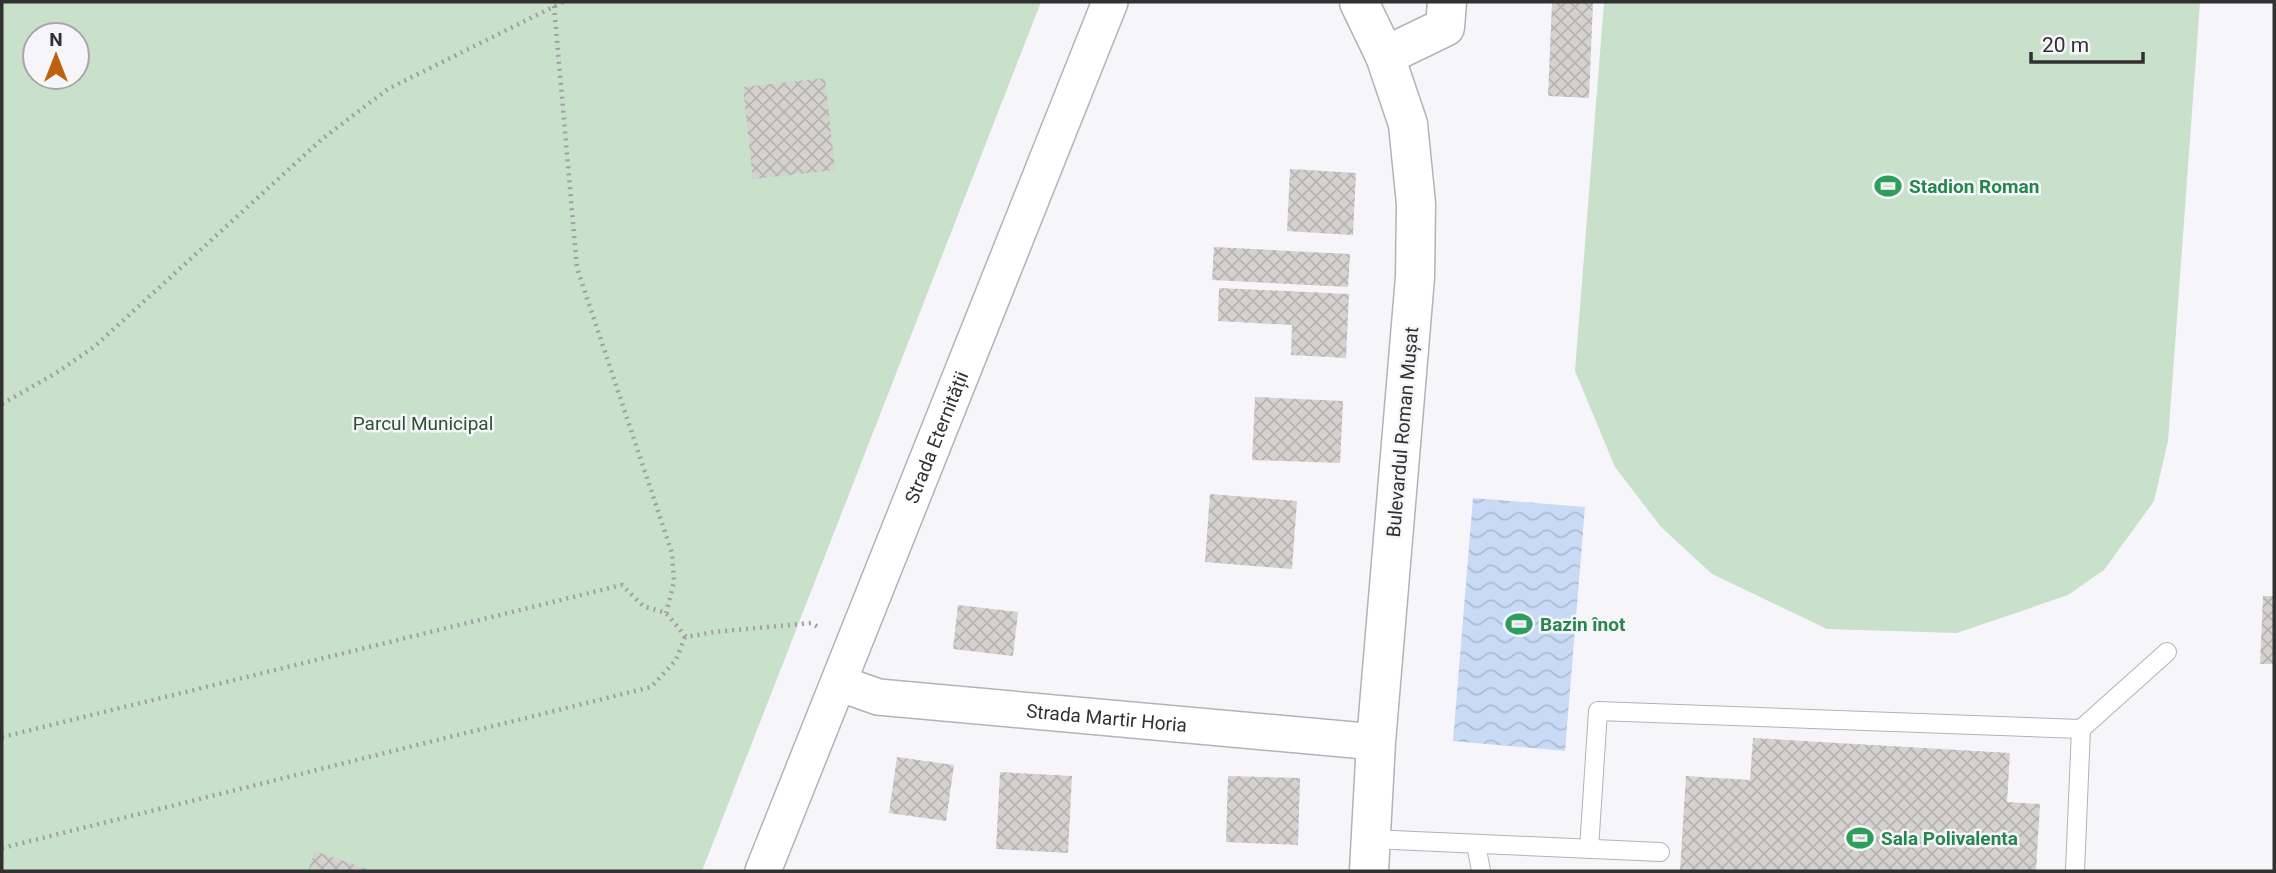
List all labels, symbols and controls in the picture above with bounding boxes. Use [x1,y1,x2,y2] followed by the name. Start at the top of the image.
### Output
[21,21,91,91] north arrow
[2031,21,2143,65] scale bar
[49,28,63,51] text: N
[2042,33,2089,57] text: 20 m
[1873,171,1903,201] sports icon: Stadion Roman
[1909,175,2039,198] place label: Stadion Roman
[1382,326,1423,538] street label: Bulevardul Roman Mușat
[900,368,973,507] street label: Strada Eternității
[353,412,493,435] park label: Parcul Municipal
[1504,609,1534,639] sports icon: Bazin înot
[1540,613,1626,636] place label: Bazin înot
[1025,699,1188,737] street label: Strada Martir Horia
[1845,823,1875,853] sports icon: Sala Polivalenta
[1881,827,2018,850] place label: Sala Polivalenta

